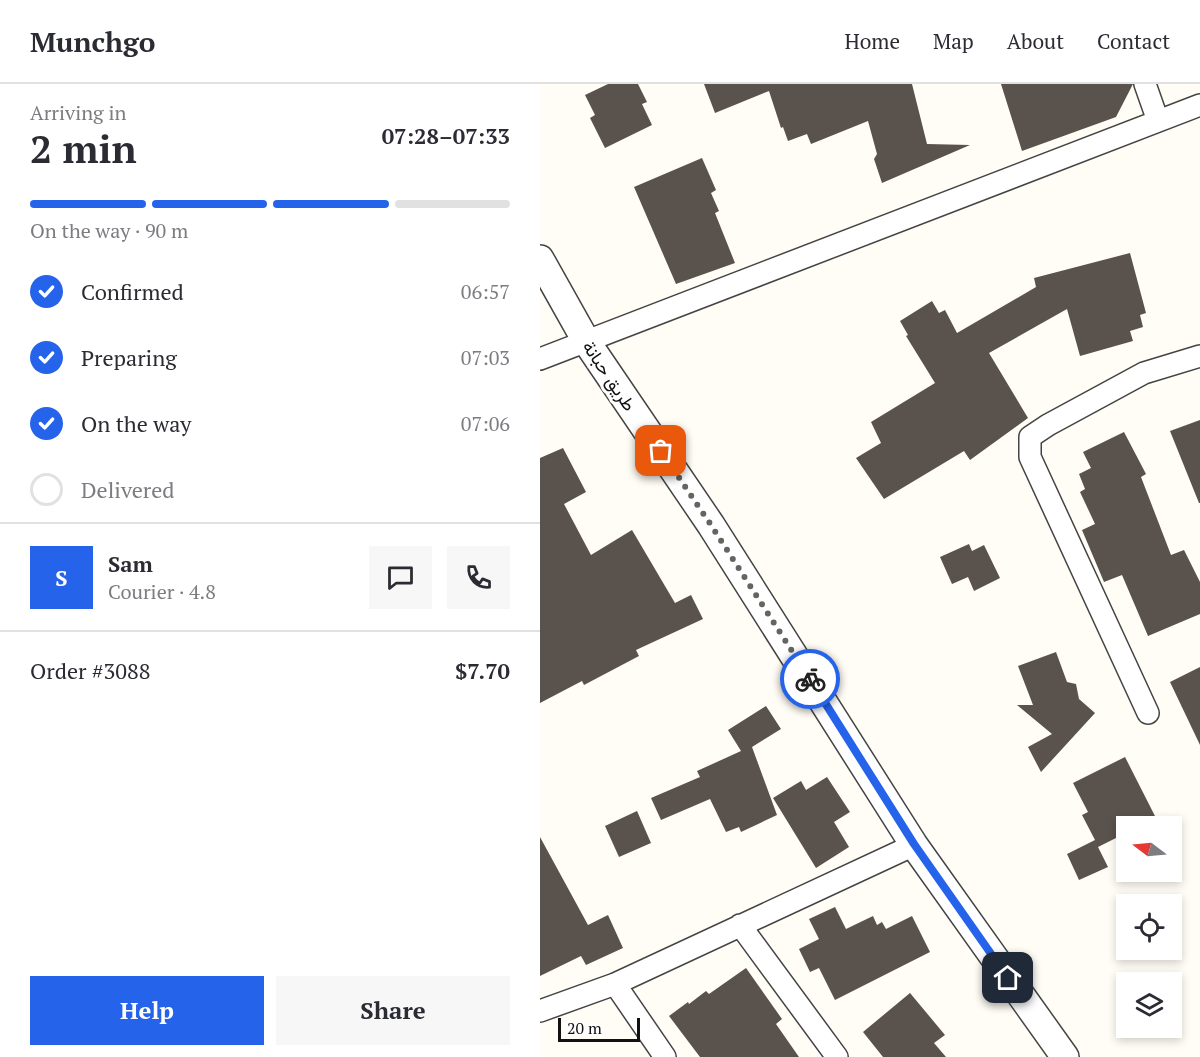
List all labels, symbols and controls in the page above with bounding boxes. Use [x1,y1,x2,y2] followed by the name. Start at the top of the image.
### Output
[30,23,155,60] text: Munchgo
[844,27,900,55] text: Home
[933,27,974,55] text: Map
[1007,27,1064,55] text: About
[1097,27,1170,55] text: Contact
[30,99,126,126] text: Arriving in
[382,121,510,150] text: 07:28–07:33
[30,122,137,174] text: 2 min
[30,217,188,244] text: On the way · 90 m
[30,275,63,308] icon: check
[81,277,184,306] text: Confirmed
[461,278,510,305] text: 06:57
[578,336,642,415] street label: طريق حبانة
[30,341,63,374] icon: check
[81,343,177,372] text: Preparing
[461,344,510,371] text: 07:03
[30,407,63,440] icon: check
[81,409,191,438] text: On the way
[461,410,510,437] text: 07:06
[635,425,686,476] pin
[644,434,677,467] icon: bag
[81,475,174,504] text: Delivered
[369,546,432,609] button: chat
[447,546,510,609] button: phone
[108,549,153,578] text: Sam
[55,563,68,592] text: S
[108,578,216,605] text: Courier · 4.8
[780,649,840,709] courier
[30,656,150,685] text: Order #3088
[455,656,510,685] text: $7.70
[794,663,827,696] icon: bike
[1116,816,1182,882] north arrow
[1116,816,1182,1038] map controls
[1116,894,1182,960] button: locate
[982,952,1033,1003] pin
[991,961,1024,994] icon: home
[1116,972,1182,1038] button: layers
[30,976,264,1045] button: Help
[276,976,510,1045] button: Share
[558,1015,640,1042] scale bar
[567,1017,602,1039] text: 20 m

